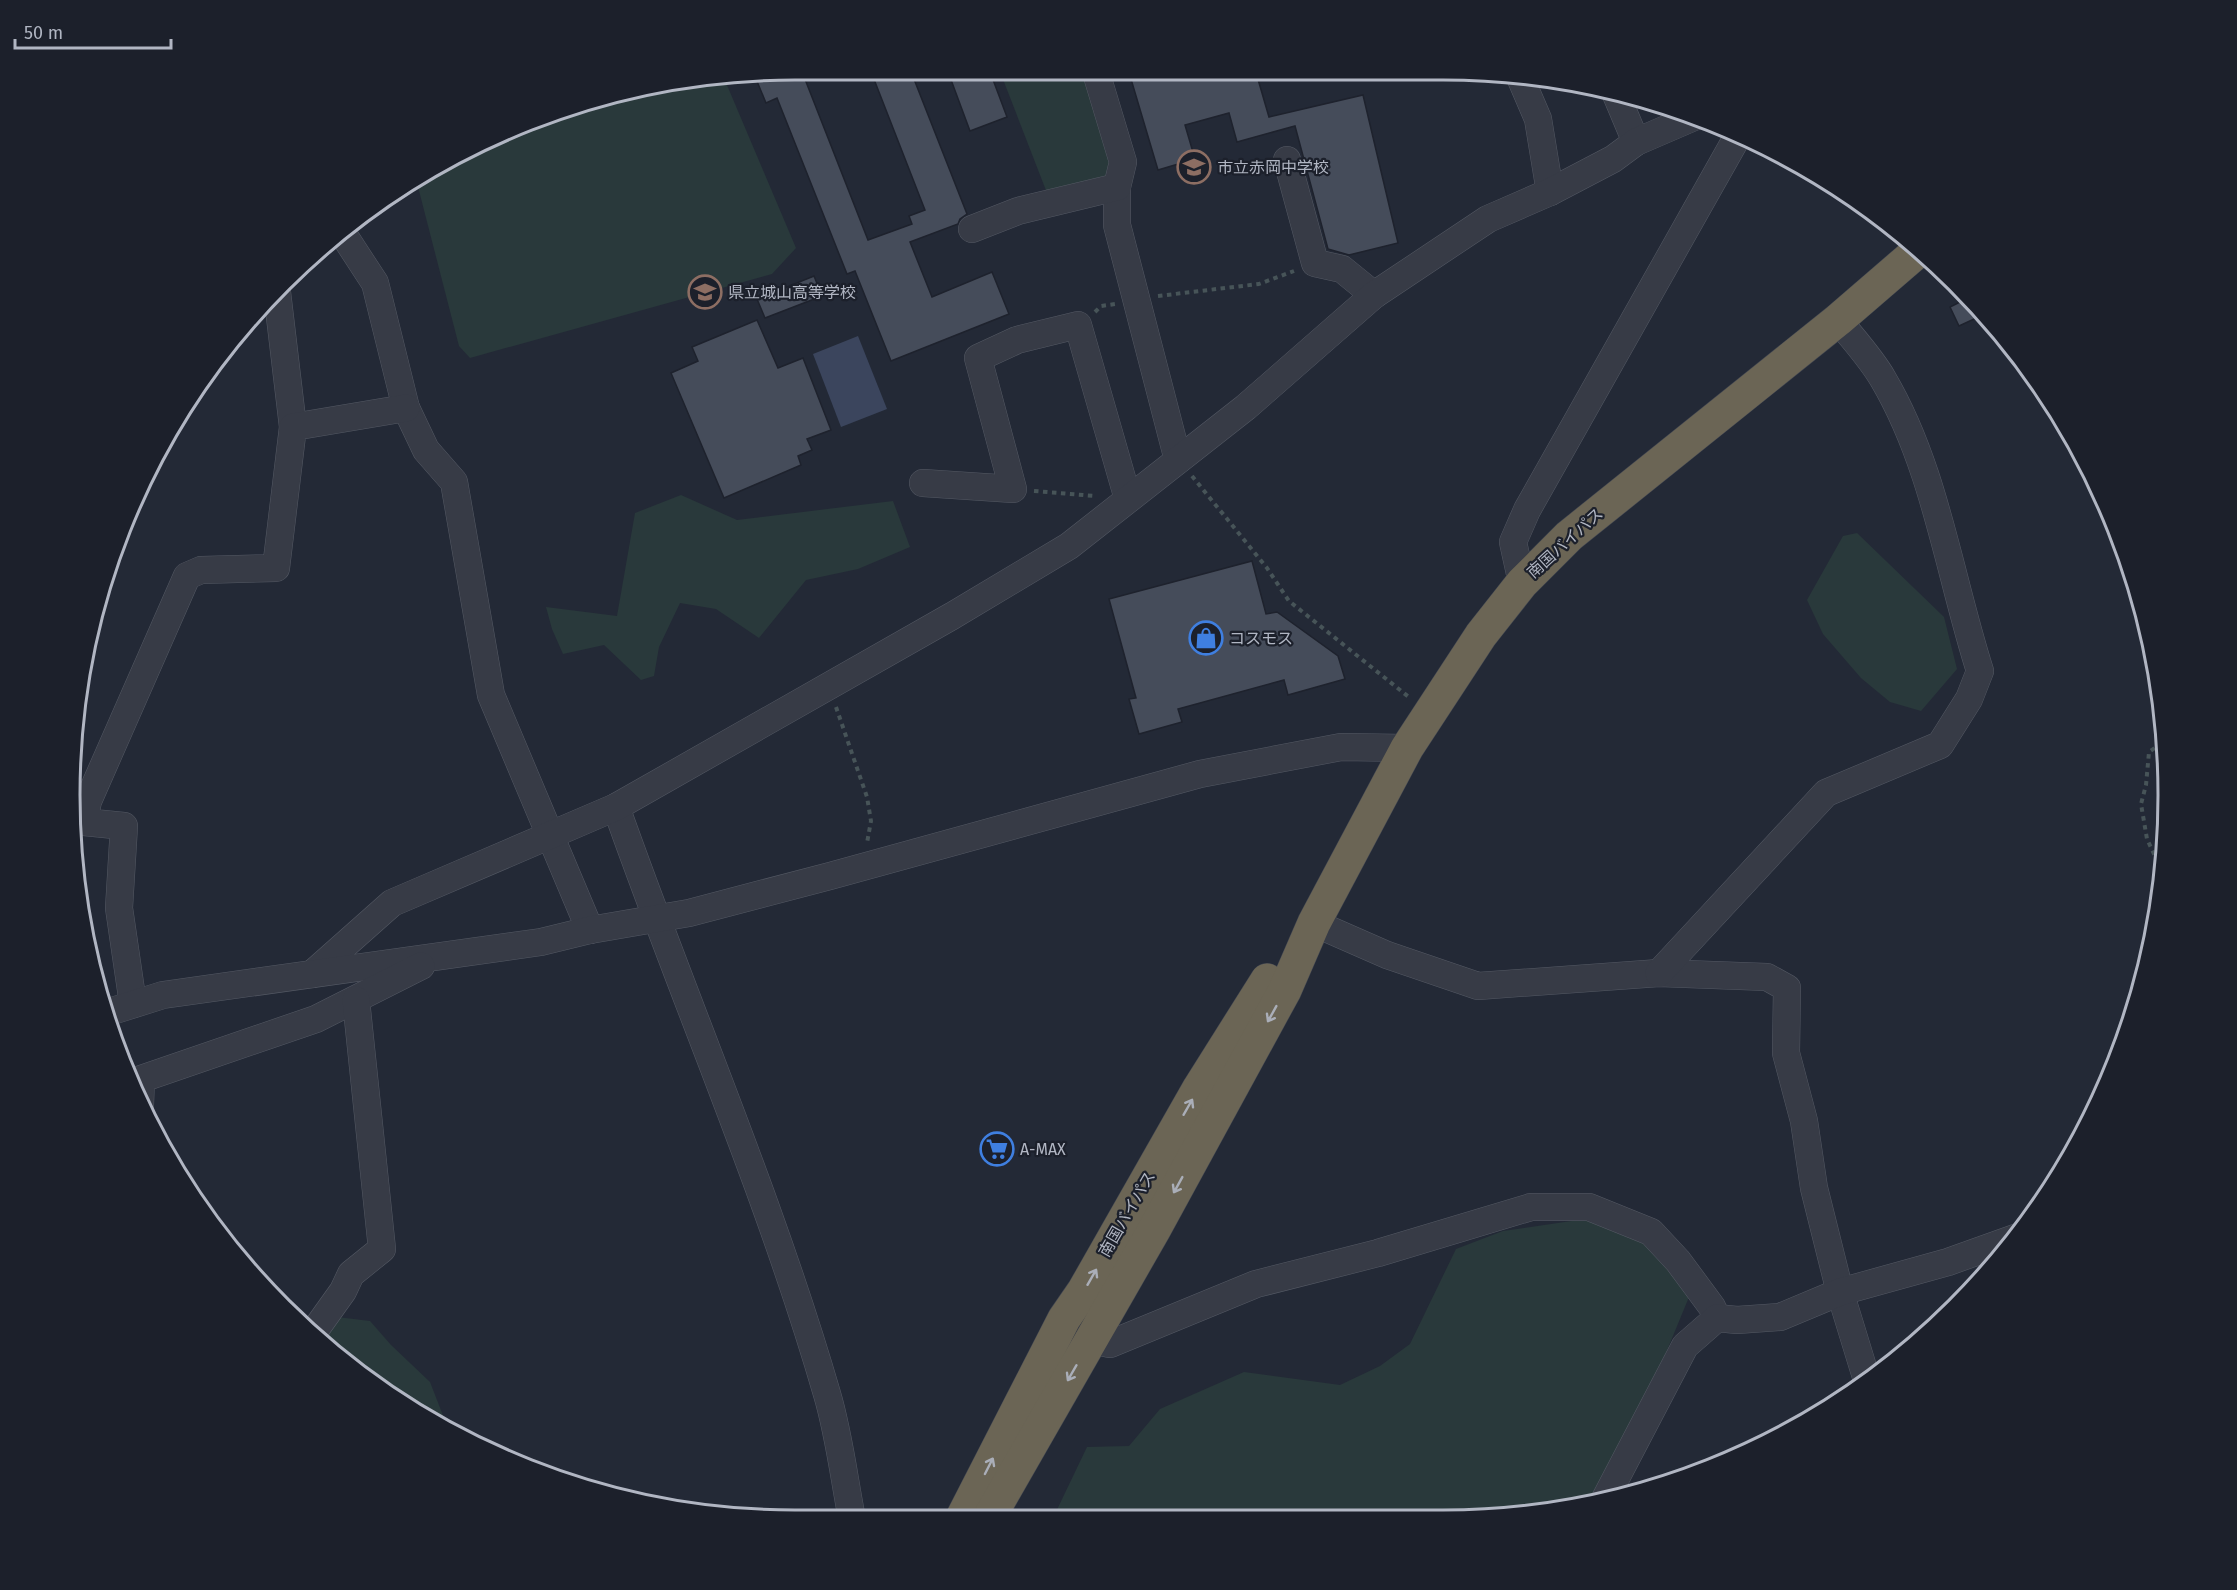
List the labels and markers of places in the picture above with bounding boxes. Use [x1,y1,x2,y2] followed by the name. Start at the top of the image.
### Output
[1176,149,1212,185] school or university icon: 市立赤岡中学校
[1217,158,1329,177] place label: 市立赤岡中学校
[687,274,723,310] school or university icon: 県立城山高等学校
[728,283,856,302] place label: 県立城山高等学校
[1188,620,1224,656] shop icon: コスモス
[1229,629,1293,648] place label: コスモス
[979,1131,1015,1167] supermarket icon: A-MAX
[1020,1140,1066,1159] place label: A-MAX

